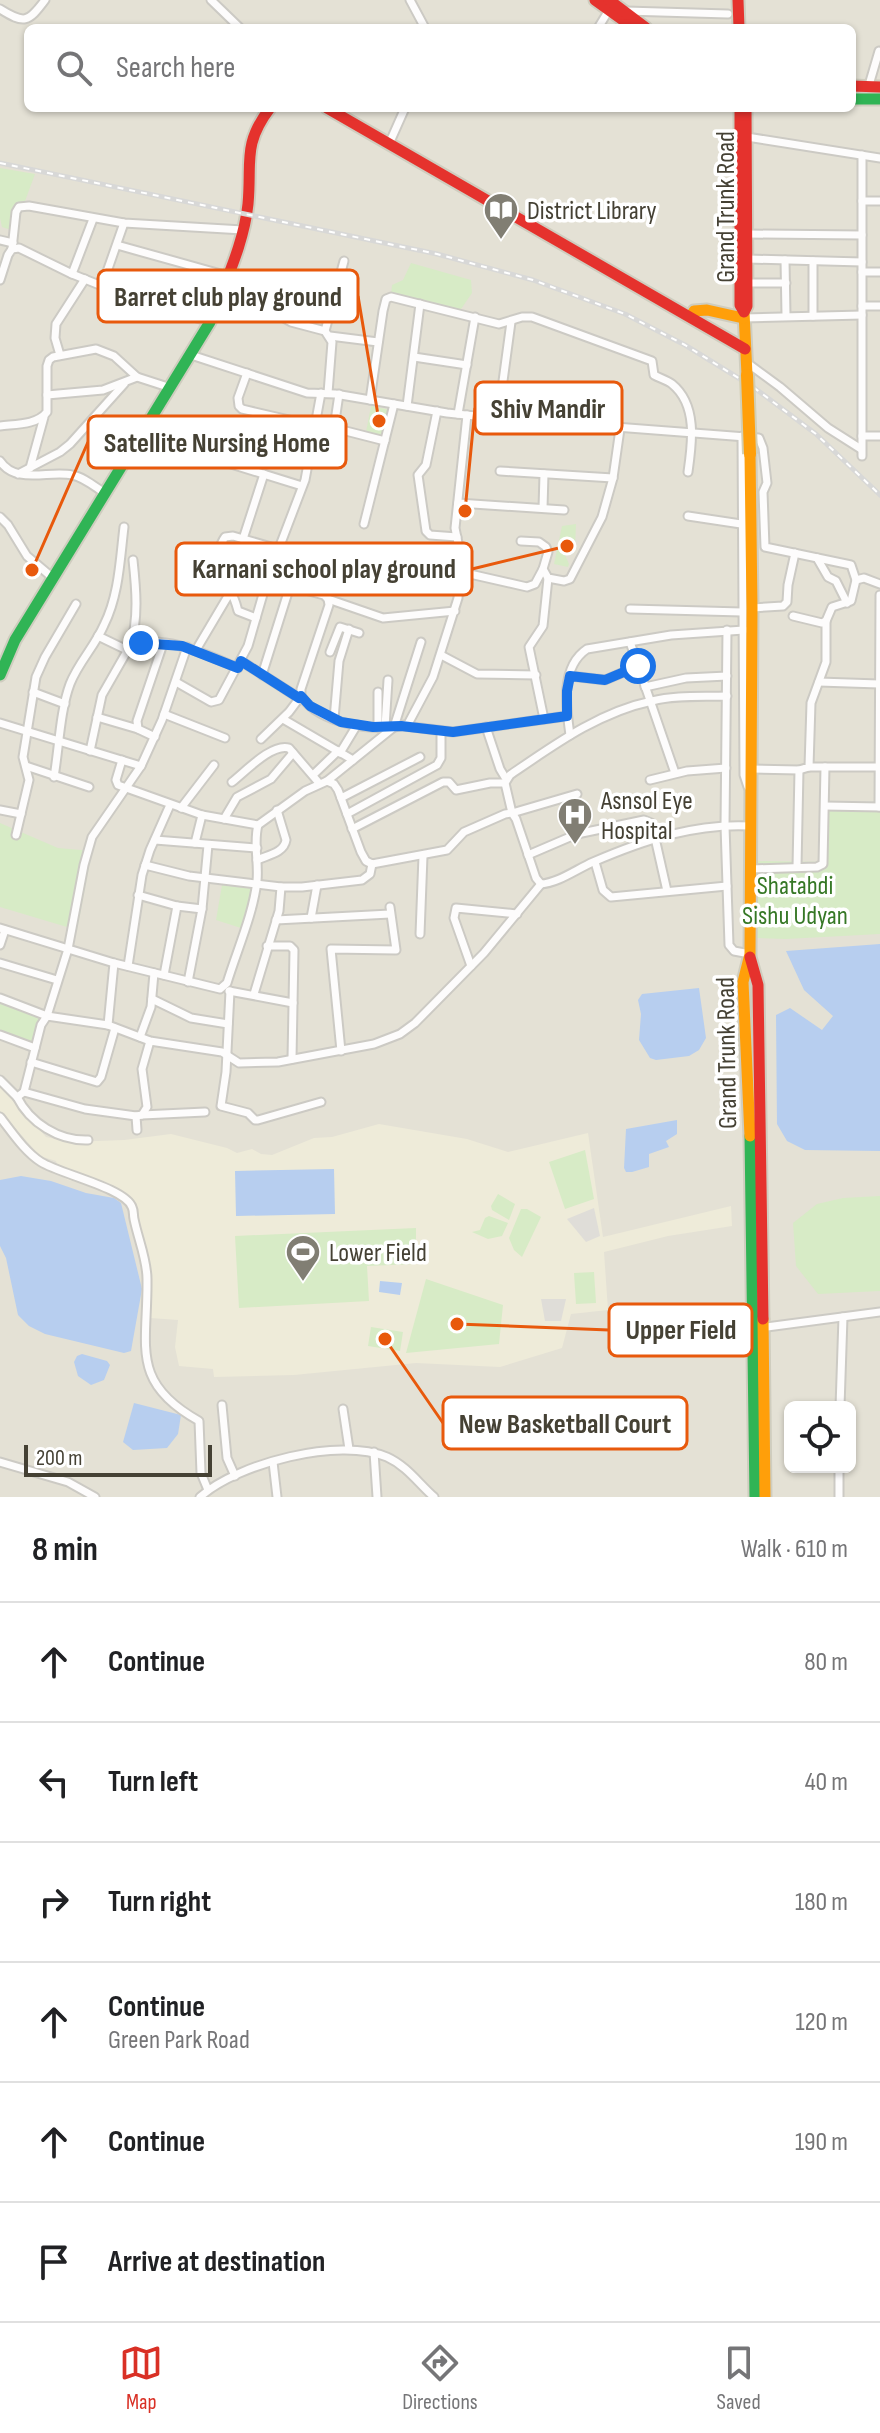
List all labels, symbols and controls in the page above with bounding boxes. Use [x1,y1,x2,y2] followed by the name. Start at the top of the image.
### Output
[24,24,856,112] search box
[52,46,96,90] icon: search
[116,50,235,86] text: Search here
[711,131,742,283] street label: Grand Trunk Road
[482,191,520,241] library icon: District Library
[527,196,657,227] place label: District Library
[98,270,358,322] callout: Barret club play ground
[114,281,342,314] text: Barret club play ground
[475,382,622,434] callout: Shiv Mandir
[491,393,606,426] text: Shiv Mandir
[88,416,346,468] callout: Satellite Nursing Home
[104,427,330,460] text: Satellite Nursing Home
[176,543,472,595] callout: Karnani school play ground
[192,553,456,586] text: Karnani school play ground
[123,625,159,661] route end
[620,648,656,684] route start
[600,786,693,847] place label: Asnsol Eye Hospital
[556,796,594,846] hospital icon: Asnsol Eye Hospital
[742,871,848,932] park label: Shatabdi Sishu Udyan
[711,977,744,1129] street label: Grand Trunk Road
[284,1233,322,1283] sports icon: Lower Field
[329,1238,427,1269] place label: Lower Field
[609,1304,752,1356] callout: Upper Field
[625,1314,737,1347] text: Upper Field
[443,1397,687,1449] callout: New Basketball Court
[784,1401,856,1473] map controls
[784,1401,856,1473] button: locate
[459,1408,671,1441] text: New Basketball Court
[24,1441,212,1477] scale bar
[36,1445,82,1472] text: 200 m
[32,1529,98,1570] text: 8 min
[741,1534,848,1565] text: Walk · 610 m
[32,1640,76,1684] icon: ahead
[108,1644,205,1680] text: Continue
[804,1647,848,1678] text: 80 m
[32,1760,76,1804] icon: left
[108,1764,198,1800] text: Turn left
[805,1767,848,1798] text: 40 m
[32,1880,76,1924] icon: right
[108,1884,211,1920] text: Turn right
[795,1887,848,1918] text: 180 m
[108,1989,205,2025] text: Continue
[32,2000,76,2044] icon: ahead
[795,2007,848,2038] text: 120 m
[108,2025,250,2056] text: Green Park Road
[32,2120,76,2164] icon: ahead
[108,2124,205,2160] text: Continue
[795,2127,848,2158] text: 190 m
[32,2240,76,2284] icon: arrive
[108,2244,325,2280] text: Arrive at destination
[119,2341,163,2416] tab: Map
[402,2341,478,2416] tab: Directions
[717,2341,761,2416] tab: Saved

